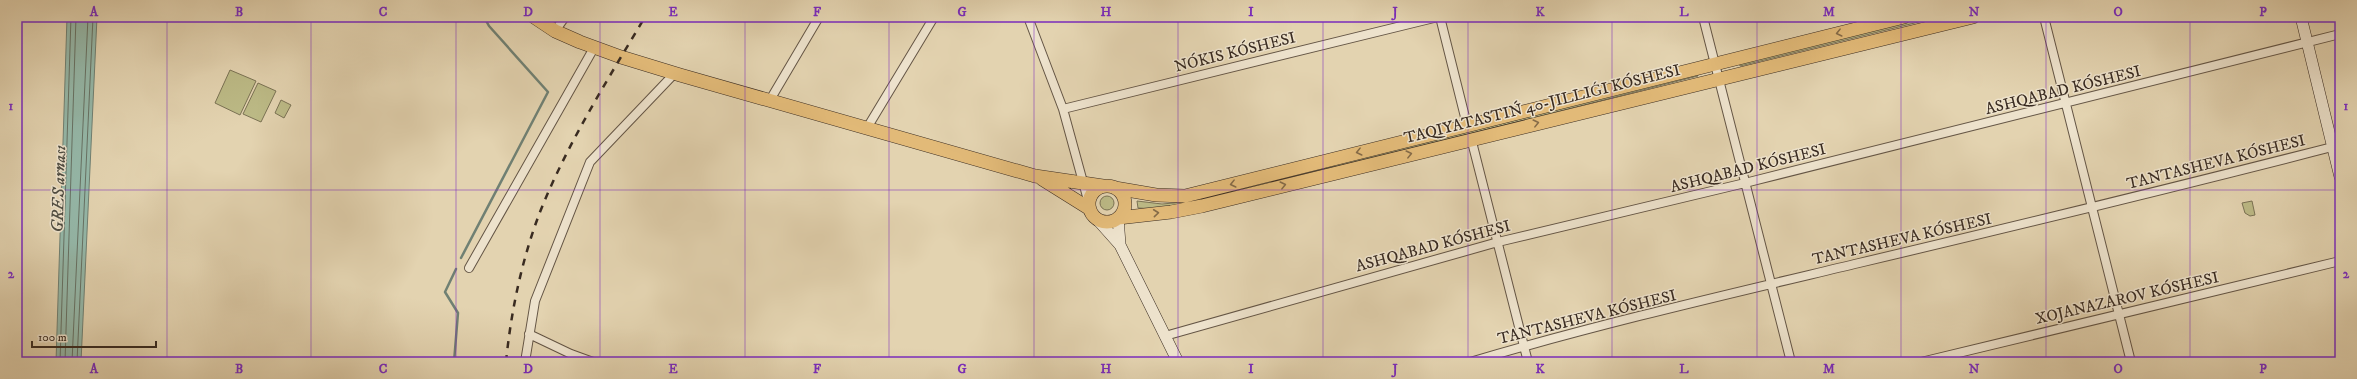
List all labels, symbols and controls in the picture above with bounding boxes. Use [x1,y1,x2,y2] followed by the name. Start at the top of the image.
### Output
[89,4,99,20] text: A
[235,4,243,20] text: B
[379,4,388,20] text: C
[523,4,533,20] text: D
[668,4,678,20] text: E
[813,4,822,20] text: F
[957,4,967,20] text: G
[1101,4,1112,20] text: H
[1248,4,1254,20] text: I
[1390,4,1398,21] text: J
[1535,4,1545,20] text: K
[1679,4,1689,20] text: L
[1823,4,1835,20] text: M
[1969,4,1980,20] text: N
[2113,4,2123,20] text: O
[2259,4,2267,20] text: P
[1172,27,1298,77] street label: NÓKIS KÓSHESI
[1836,28,1842,36] one-way arrow
[1402,60,1683,148] street label: TAQIYATASTIŃ 40-JILLIǴI KÓSHESI
[1983,61,2143,119] street label: ASHQABAD KÓSHESI
[9,98,14,114] text: 1
[2344,98,2349,114] text: 1
[1532,119,1539,127] one-way arrow
[2125,130,2308,194] street label: TANTASHEVA KÓSHESI
[1668,139,1828,197] street label: ASHQABAD KÓSHESI
[46,145,72,233] water label: GRES arnası
[1356,147,1363,156] one-way arrow
[1406,150,1413,158] one-way arrow
[1230,179,1237,188] one-way arrow
[1280,182,1286,190] one-way arrow
[1153,209,1159,218] one-way arrow
[1810,209,1994,269] street label: TANTASHEVA KÓSHESI
[1353,216,1513,276] street label: ASHQABAD KÓSHESI
[8,266,15,282] text: 2
[2343,266,2350,282] text: 2
[2033,267,2221,329] street label: XOJANAZAROV KÓSHESI
[1496,285,1679,349] street label: TANTASHEVA KÓSHESI
[32,323,156,349] scale bar
[38,330,67,345] text: 100 m
[89,361,99,377] text: A
[235,361,243,377] text: B
[379,361,388,377] text: C
[523,361,533,377] text: D
[668,361,678,377] text: E
[813,361,822,377] text: F
[957,361,967,377] text: G
[1101,361,1112,377] text: H
[1248,361,1254,377] text: I
[1390,361,1398,378] text: J
[1535,361,1545,377] text: K
[1679,361,1689,377] text: L
[1823,361,1835,377] text: M
[1969,361,1980,377] text: N
[2113,361,2123,377] text: O
[2259,361,2267,377] text: P

